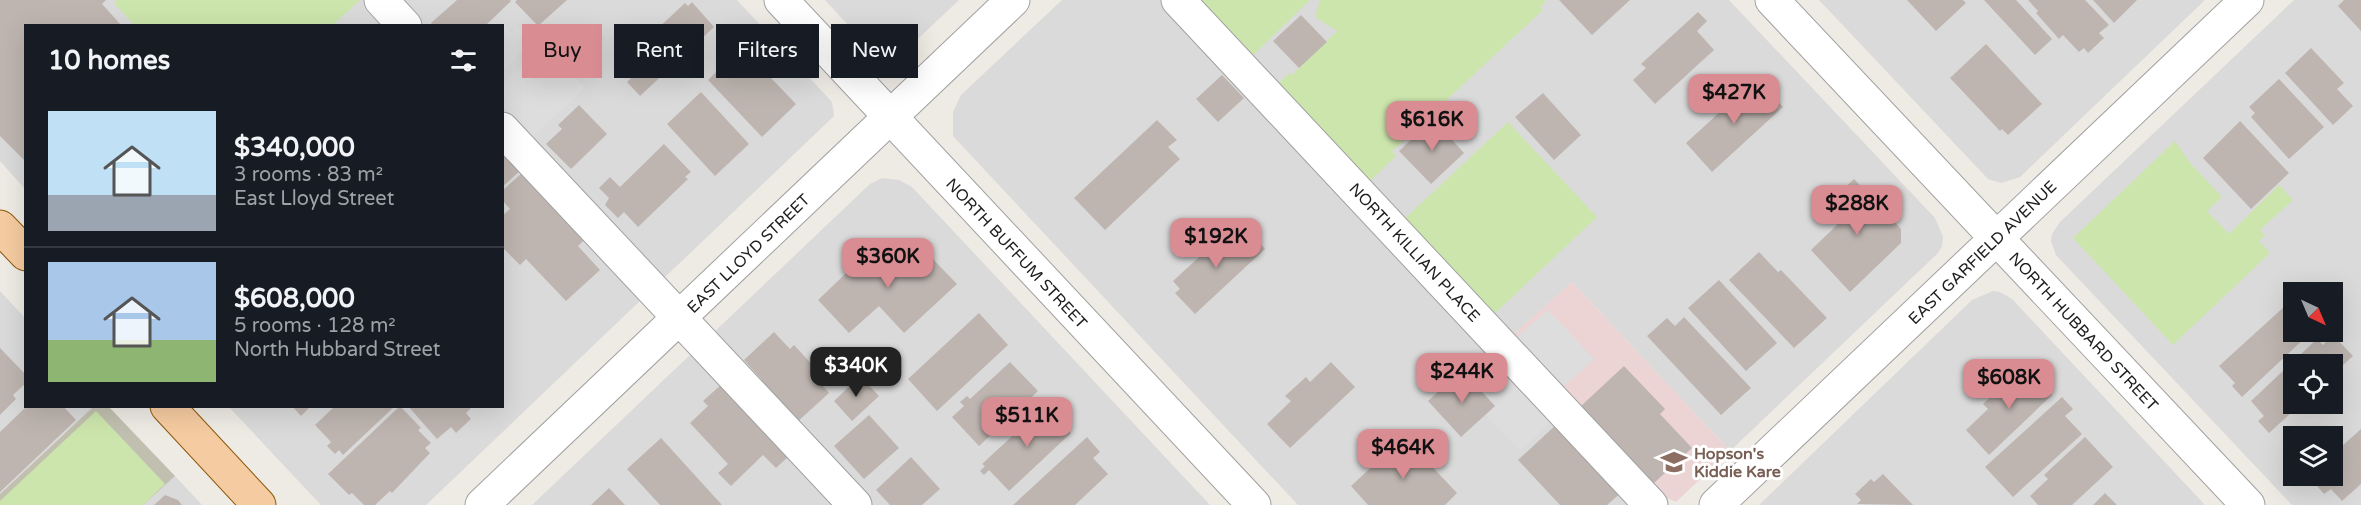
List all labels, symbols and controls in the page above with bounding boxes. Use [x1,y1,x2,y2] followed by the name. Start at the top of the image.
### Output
[522,24,602,78] chip: Buy
[614,24,704,78] chip: Rent
[716,24,819,78] chip: Filters
[831,24,918,78] chip: New
[447,44,480,77] icon: filters
[48,45,170,76] text: 10 homes
[1692,74,1776,125] pin: $427K
[1702,81,1766,105] text: $427K
[1390,101,1474,152] pin: $616K
[1400,108,1464,132] text: $616K
[234,132,355,163] text: $340,000
[96,135,168,207] icon: home
[234,163,383,187] text: 3 rooms · 83 m²
[941,174,1091,333] street label: NORTH BUFFUM STREET
[1904,177,2061,329] street label: EAST GARFIELD AVENUE
[1345,179,1484,326] street label: NORTH KILLIAN PLACE
[1815,185,1899,236] pin: $288K
[234,187,394,211] text: East Lloyd Street
[683,190,815,318] street label: EAST LLOYD STREET
[1825,192,1889,216] text: $288K
[1174,218,1258,269] pin: $192K
[1184,225,1248,249] text: $192K
[846,238,930,289] pin: $360K
[856,245,920,269] text: $360K
[2004,248,2162,415] street label: NORTH HUBBARD STREET
[2283,282,2343,342] north arrow
[2283,282,2343,486] map controls
[234,283,355,314] text: $608,000
[96,286,168,358] icon: home
[234,314,396,338] text: 5 rooms · 128 m²
[234,338,440,362] text: North Hubbard Street
[814,347,898,398] pin: $340K
[1420,353,1504,404] pin: $244K
[824,354,888,378] text: $340K
[2283,354,2343,414] button: locate
[1967,359,2051,410] pin: $608K
[1430,360,1494,384] text: $244K
[1977,366,2041,390] text: $608K
[985,397,1069,448] pin: $511K
[995,404,1059,428] text: $511K
[2283,426,2343,486] button: layers
[1361,429,1445,480] pin: $464K
[1371,436,1435,460] text: $464K
[1694,444,1781,482] place label: Hopson's Kiddie Kare
[1659,447,1689,477] school or university icon: Hopson's Kiddie Kare

